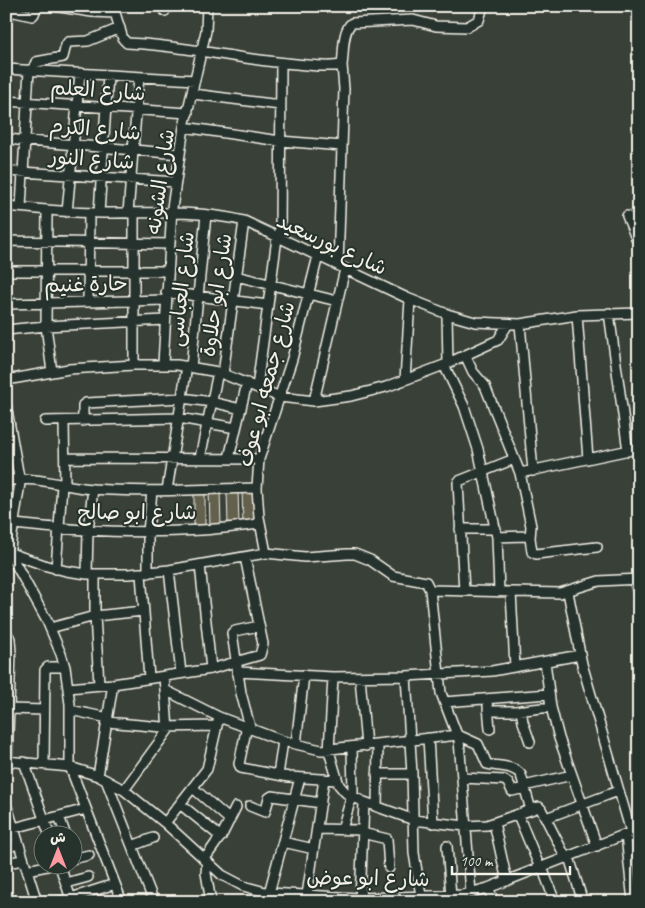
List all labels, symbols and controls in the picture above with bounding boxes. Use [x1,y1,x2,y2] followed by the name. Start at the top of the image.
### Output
[49,74,146,109] street label: شارع العلم
[48,112,142,149] street label: شارع الكرم
[140,127,182,237] street label: شارع الشونه
[46,143,135,177] street label: شارع النور
[272,207,391,283] street label: شارع بورسعيد
[162,230,202,348] street label: شارع العباسى
[194,232,240,359] street label: شارع ابو حلاوة
[44,270,128,301] street label: حارة غنيم
[231,298,303,470] street label: شارع جمعه ابو عوف
[78,499,196,527] street label: شارع ابو صالح
[32,826,82,876] north arrow
[50,829,66,846] text: ش
[452,843,570,875] scale bar
[460,852,494,871] text: 100 m
[306,864,430,894] street label: شارع ابو عوض

